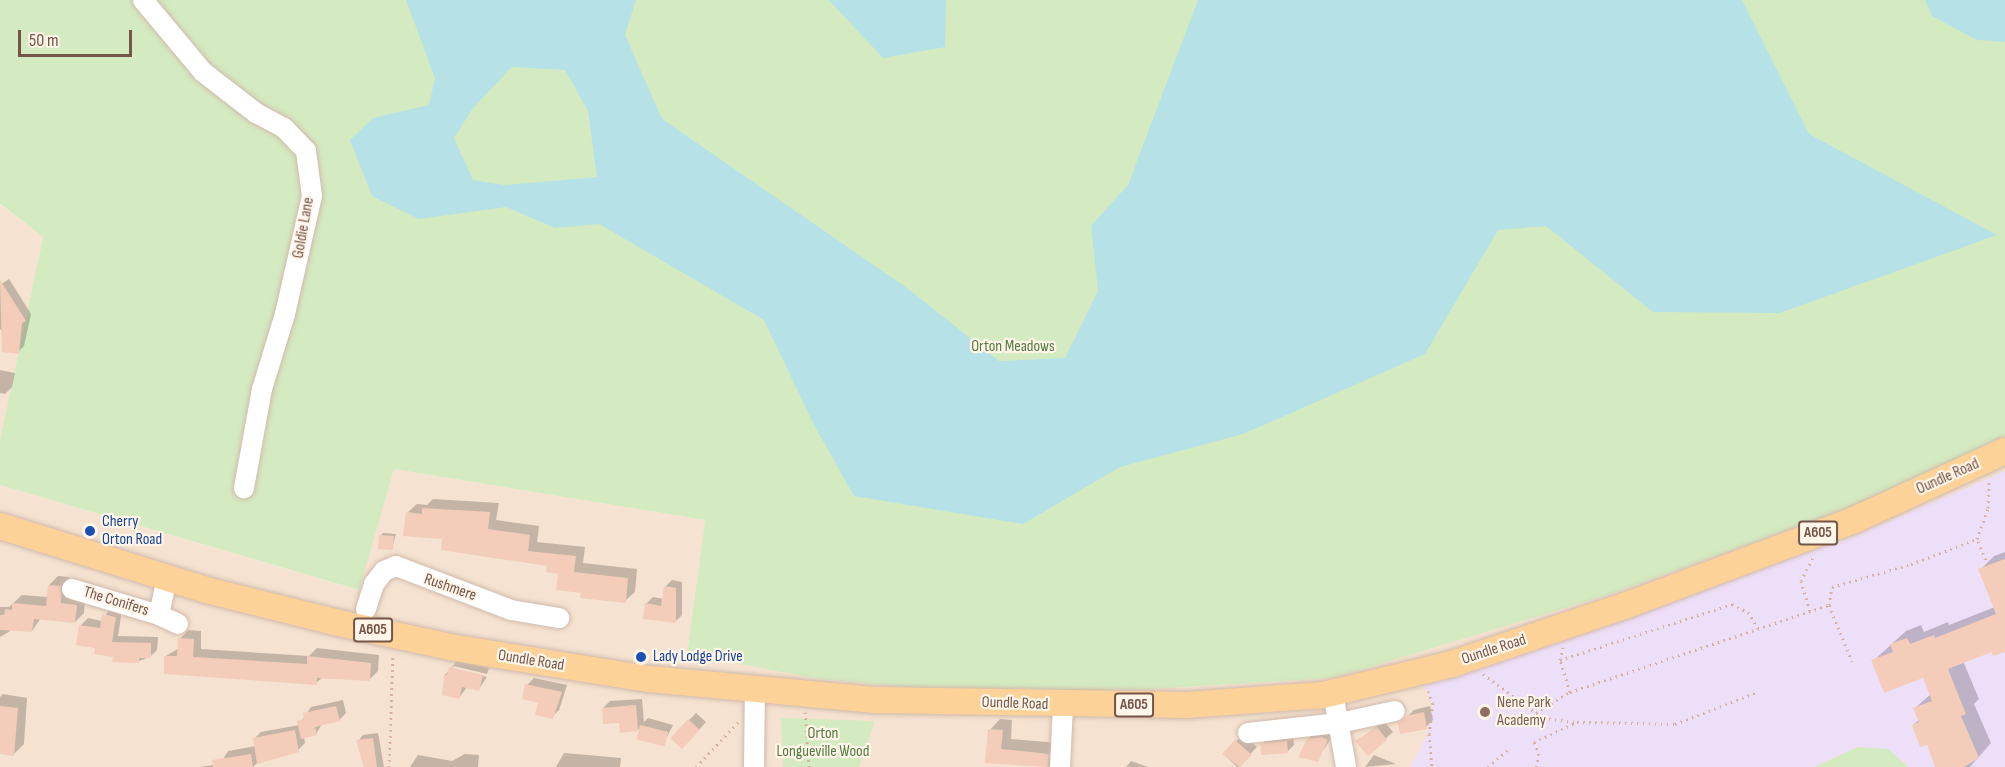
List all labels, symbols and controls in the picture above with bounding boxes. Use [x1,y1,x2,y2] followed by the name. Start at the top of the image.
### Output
[21,18,135,56] scale bar
[29,30,59,51] text: 50 m
[289,196,319,260] street label: Goldie Lane
[971,337,1055,357] park label: Orton Meadows
[1914,455,1982,499] street label: Oundle Road
[102,512,162,550] place label: Cherry Orton Road
[1797,521,1839,545] road number: A605
[83,524,97,538] marker: Cherry Orton Road
[421,570,479,606] street label: Rushmere
[81,583,151,621] street label: The Conifers
[352,618,394,642] road number: A605
[1459,631,1529,669] street label: Oundle Road
[497,646,565,676] street label: Oundle Road
[653,647,743,667] place label: Lady Lodge Drive
[634,650,648,664] marker: Lady Lodge Drive
[981,693,1049,715] street label: Oundle Road
[1113,693,1155,717] road number: A605
[1497,693,1551,731] place label: Nene Park Academy
[1478,705,1492,719] marker: Nene Park Academy
[777,724,869,762] park label: Orton Longueville Wood

